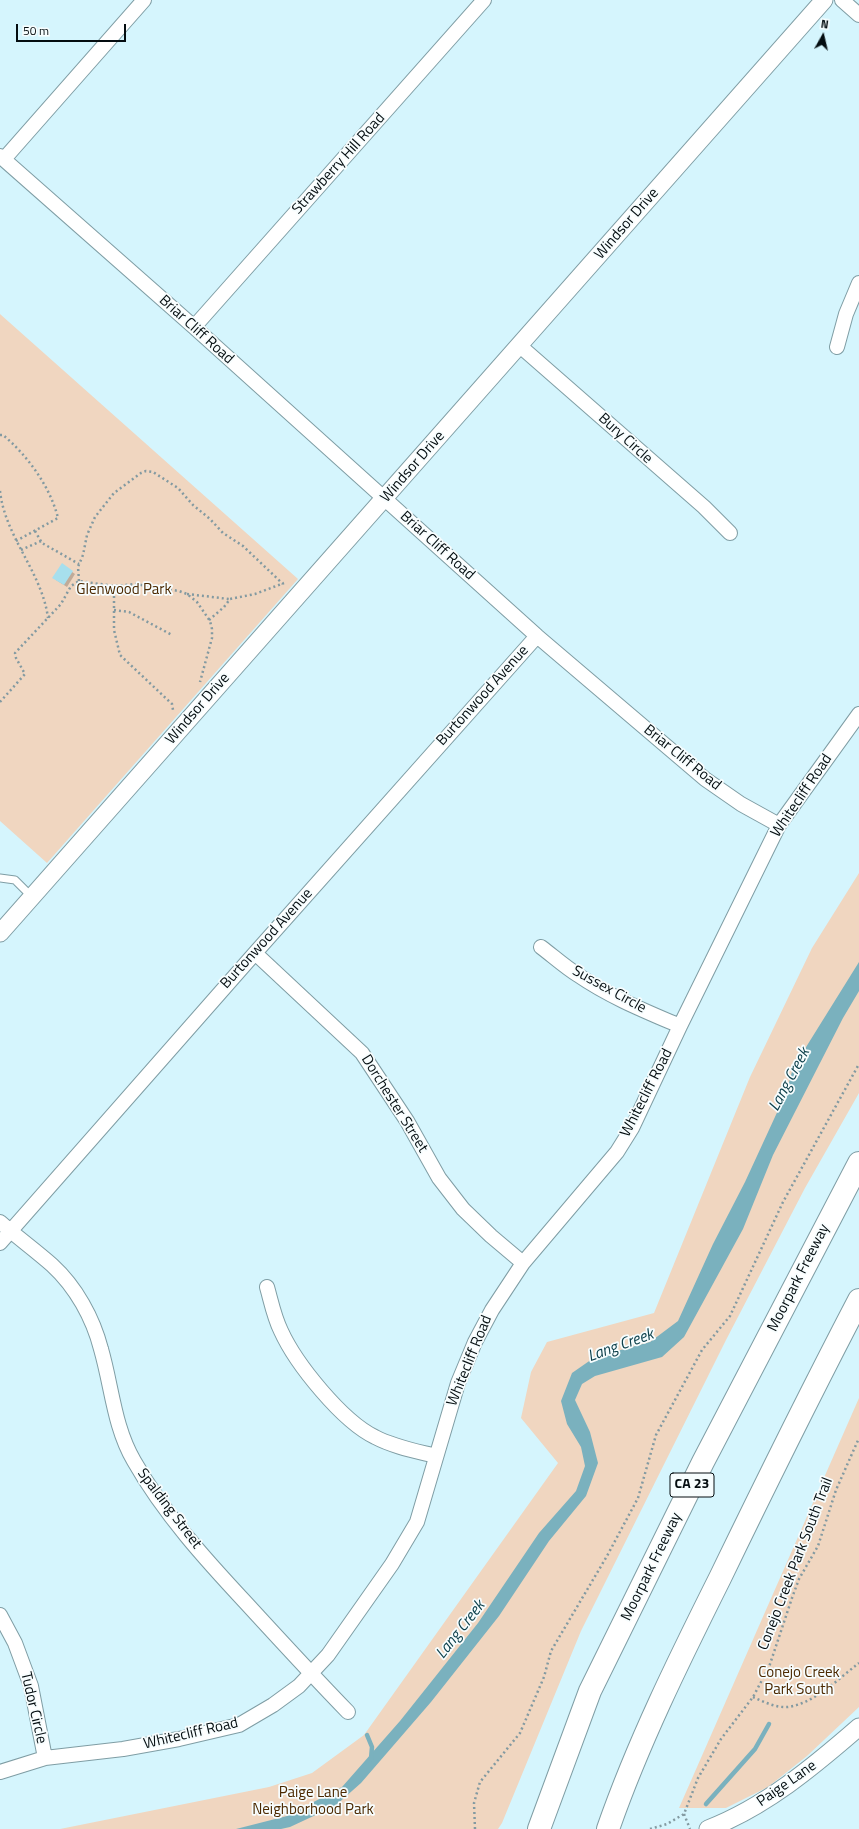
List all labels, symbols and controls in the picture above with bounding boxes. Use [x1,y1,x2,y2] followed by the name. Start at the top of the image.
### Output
[18,16,128,42] scale bar
[803,16,843,56] north arrow
[820,16,830,33] text: N
[23,21,49,40] text: 50 m
[289,110,389,218] street label: Strawberry Hill Road
[591,185,663,263] street label: Windsor Drive
[155,292,237,368] street label: Briar Cliff Road
[594,410,656,468] street label: Bury Circle
[377,428,449,506] street label: Windsor Drive
[396,508,478,584] street label: Briar Cliff Road
[76,581,172,599] park label: Glenwood Park
[433,642,533,750] street label: Burtonwood Avenue
[162,670,234,748] street label: Windsor Drive
[640,721,724,795] street label: Briar Cliff Road
[768,751,836,841] street label: Whitecliff Road
[217,885,317,993] street label: Burtonwood Avenue
[569,962,649,1018] street label: Sussex Circle
[765,1045,815,1115] water label: Lang Creek
[617,1046,677,1140] street label: Whitecliff Road
[357,1052,431,1156] street label: Dorchester Street
[764,1221,834,1335] street label: Moorpark Freeway
[444,1313,496,1409] street label: Whitecliff Road
[585,1325,657,1367] water label: Lang Creek
[133,1465,205,1553] street label: Spalding Street
[670,1473,714,1497] road number: CA 23
[755,1475,837,1653] street label: Conejo Creek Park South Trail
[618,1510,686,1624] street label: Moorpark Freeway
[432,1597,490,1663] water label: Lang Creek
[758,1664,840,1699] park label: Conejo Creek Park South
[16,1670,50,1746] street label: Tudor Circle
[142,1714,240,1754] street label: Whitecliff Road
[754,1757,820,1811] street label: Paige Lane
[252,1784,374,1819] park label: Paige Lane Neighborhood Park

